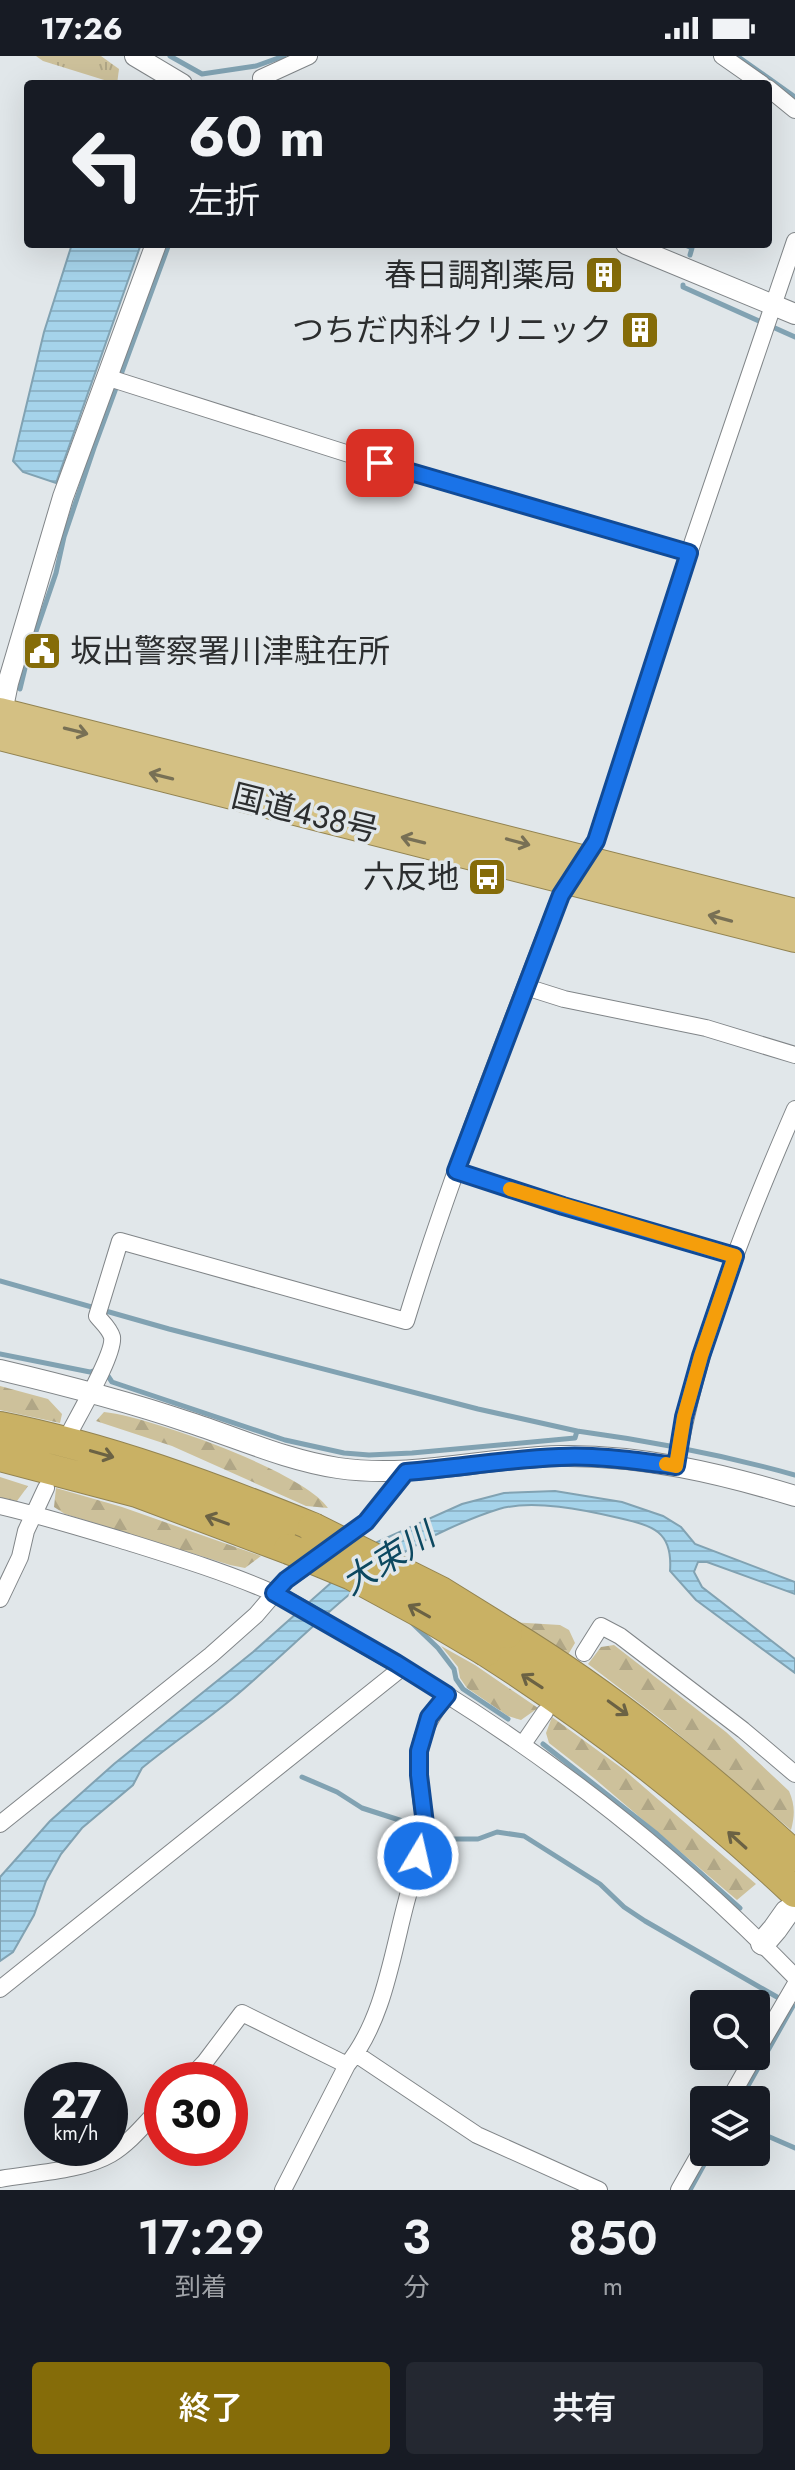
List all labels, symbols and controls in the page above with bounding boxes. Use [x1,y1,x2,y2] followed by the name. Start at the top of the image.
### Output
[40,7,123,50] text: 17:26
[188,96,325,177] text: 60 m
[56,112,160,216] icon: left
[188,174,260,226] text: 左折
[384,252,576,298] place label: 春日調剤薬局
[583,254,625,296] building icon: 春日調剤薬局
[292,307,612,353] place label: つちだ内科クリニック
[619,309,661,351] building icon: つちだ内科クリニック
[346,429,414,497] pin
[358,441,402,485] icon: arrive
[70,628,390,674] place label: 坂出警察署川津駐在所
[21,630,63,672] public building icon: 坂出警察署川津駐在所
[62,724,88,739] one-way arrow
[149,768,175,783] one-way arrow
[227,773,383,853] street label: 国道438号
[401,832,427,847] one-way arrow
[504,836,530,851] one-way arrow
[363,854,459,900] place label: 六反地
[466,856,508,898] bus stop icon: 六反地
[707,909,733,924] one-way arrow
[89,1447,115,1462] one-way arrow
[332,1510,447,1607] water label: 大束川
[205,1512,230,1527] one-way arrow
[407,1603,431,1618] one-way arrow
[521,1673,544,1689] one-way arrow
[607,1699,629,1716] one-way arrow
[376,1814,460,1898] position arrow
[728,1831,748,1849] one-way arrow
[690,1990,770,2166] map controls
[690,1990,770,2070] button: search
[144,2062,248,2166] speed limit sign: 30
[51,2075,101,2133] text: 27
[690,2086,770,2166] button: layers
[53,2119,99,2148] text: km/h
[137,2203,265,2272] text: 17:29
[402,2203,431,2272] text: 3
[568,2204,658,2273] text: 850
[603,2267,623,2305] text: m
[175,2268,227,2306] text: 到着
[403,2268,429,2306] text: 分
[32,2362,390,2454] button: 終了
[406,2362,763,2454] button: 共有

